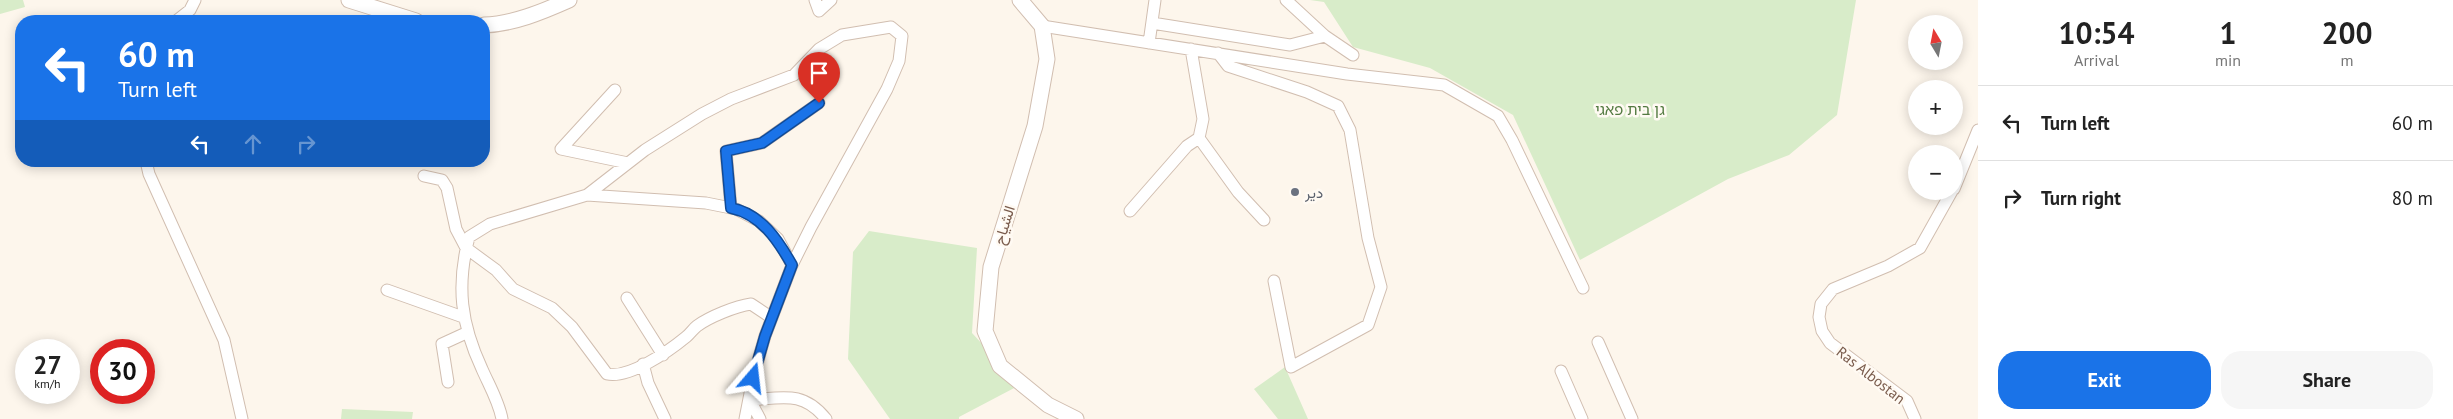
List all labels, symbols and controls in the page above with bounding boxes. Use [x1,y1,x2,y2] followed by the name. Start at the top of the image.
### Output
[2058,13,2135,52] text: 10:54
[2220,13,2237,52] text: 1
[2321,13,2373,52] text: 200
[1908,15,1962,70] north arrow
[1908,15,1963,200] map controls
[118,31,195,77] text: 60 m
[35,35,100,100] icon: left
[2074,50,2119,70] text: Arrival
[2215,50,2241,70] text: min
[2341,50,2354,70] text: m
[798,52,840,103] pin
[805,59,833,87] icon: arrive
[118,75,197,103] text: Turn left
[1908,80,1963,135] button: +
[1595,100,1665,119] park label: גן בית פאגי
[1998,109,2026,137] icon: left
[2041,111,2110,135] text: Turn left
[2392,111,2433,135] text: 60 m
[186,130,214,158] icon: left
[239,130,267,158] icon: ahead
[292,130,320,158] icon: right
[1908,145,1963,200] button: −
[1304,183,1323,202] place label: دير
[1998,184,2026,212] icon: right
[1289,186,1301,198] marker: دير
[2041,186,2121,210] text: Turn right
[2392,186,2433,210] text: 80 m
[989,203,1021,247] street label: الشياح
[90,339,155,404] speed limit sign: 30
[1833,342,1909,408] street label: Ras Albostan
[33,349,62,381] text: 27
[726,351,778,403] position arrow
[1998,351,2211,409] button: Exit
[2221,351,2433,409] button: Share
[34,376,61,391] text: km/h

